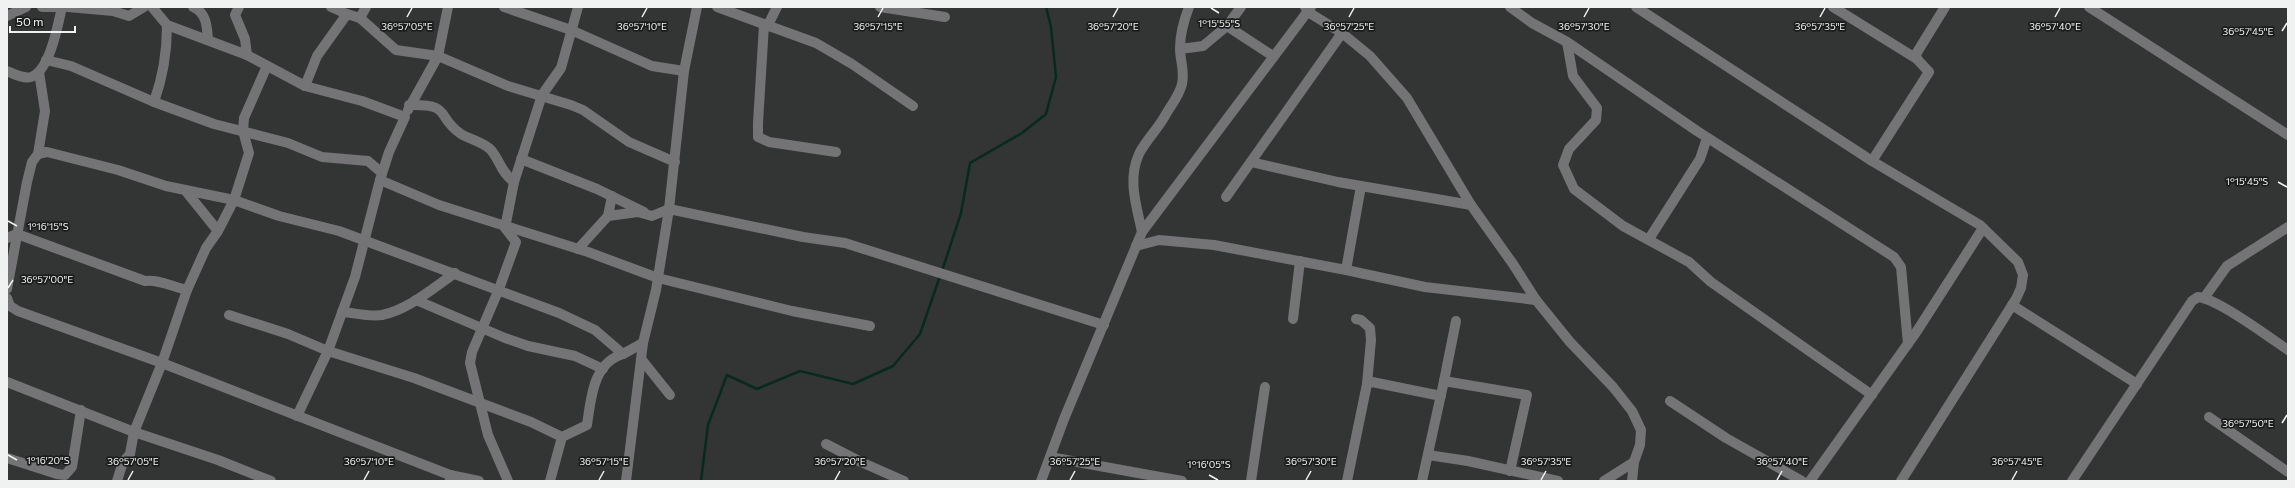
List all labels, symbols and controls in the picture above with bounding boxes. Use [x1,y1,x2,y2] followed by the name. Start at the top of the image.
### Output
[10,8,75,34] scale bar
[16,14,44,28] text: 50 m
[1198,17,1240,29] text: 1°15'55"S
[381,20,433,32] text: 36°57'05"E
[617,20,667,32] text: 36°57'10"E
[853,20,903,32] text: 36°57'15"E
[1087,20,1139,32] text: 36°57'20"E
[1324,20,1374,32] text: 36°57'25"E
[1558,20,1610,32] text: 36°57'30"E
[1795,20,1845,32] text: 36°57'35"E
[2029,20,2081,32] text: 36°57'40"E
[2223,25,2274,37] text: 36°57'45"E
[2226,175,2268,187] text: 1°15'45"S
[27,220,69,232] text: 1°16'15"S
[21,273,73,285] text: 36°57'00"E
[2222,417,2274,429] text: 36°57'50"E
[26,454,70,466] text: 1°16'20"S
[107,455,159,467] text: 36°57'05"E
[344,455,394,467] text: 36°57'10"E
[579,455,629,467] text: 36°57'15"E
[814,455,866,467] text: 36°57'20"E
[1050,455,1100,467] text: 36°57'25"E
[1285,455,1337,467] text: 36°57'30"E
[1521,455,1571,467] text: 36°57'35"E
[1756,455,1808,467] text: 36°57'40"E
[1992,455,2043,467] text: 36°57'45"E
[1187,458,1231,470] text: 1°16'05"S

